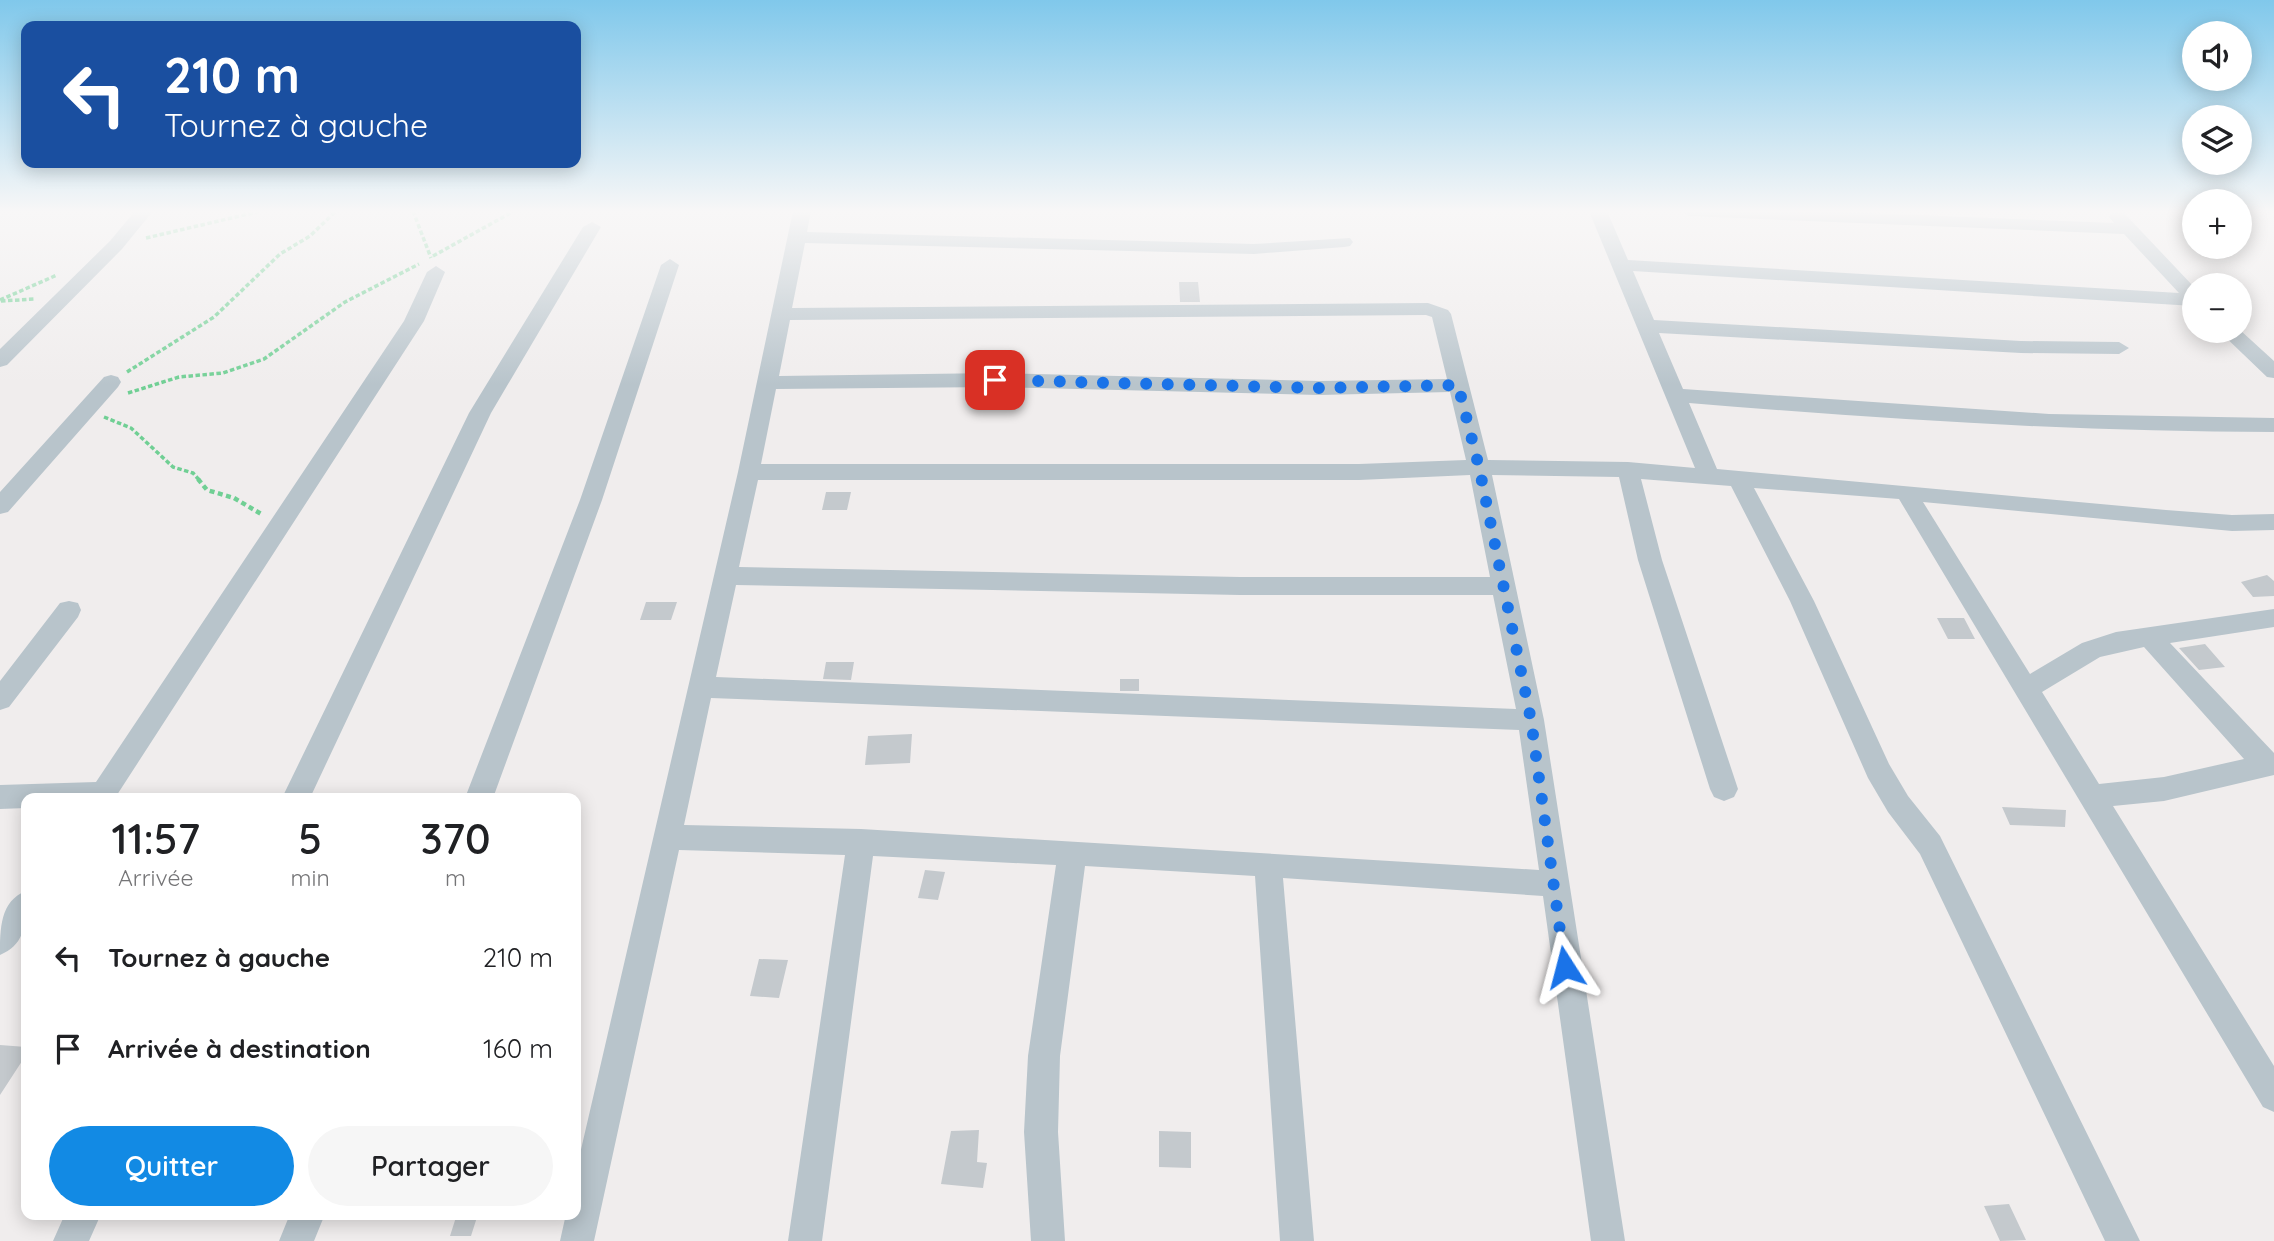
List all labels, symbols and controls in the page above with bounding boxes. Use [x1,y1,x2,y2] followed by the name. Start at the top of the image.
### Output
[2182,21,2252,343] map controls
[2182,21,2252,91] button: sound
[164,44,300,105] text: 210 m
[49,49,140,140] icon: left
[164,105,428,145] text: Tournez à gauche
[2182,105,2252,175] button: layers
[2182,189,2252,259] button: +
[2182,273,2252,343] button: −
[965,350,1025,410] pin
[976,361,1014,399] icon: arrive
[111,812,200,865] text: 11:57
[298,812,322,865] text: 5
[420,812,491,865] text: 370
[118,863,194,892] text: Arrivée
[291,863,330,892] text: min
[445,863,466,892] text: m
[1528,930,1602,1004] position arrow
[49,939,87,977] icon: left
[108,941,330,974] text: Tournez à gauche
[483,941,553,974] text: 210 m
[49,1030,87,1068] icon: arrive
[108,1032,371,1065] text: Arrivée à destination
[483,1032,553,1065] text: 160 m
[49,1126,294,1206] button: Quitter
[308,1126,553,1206] button: Partager

